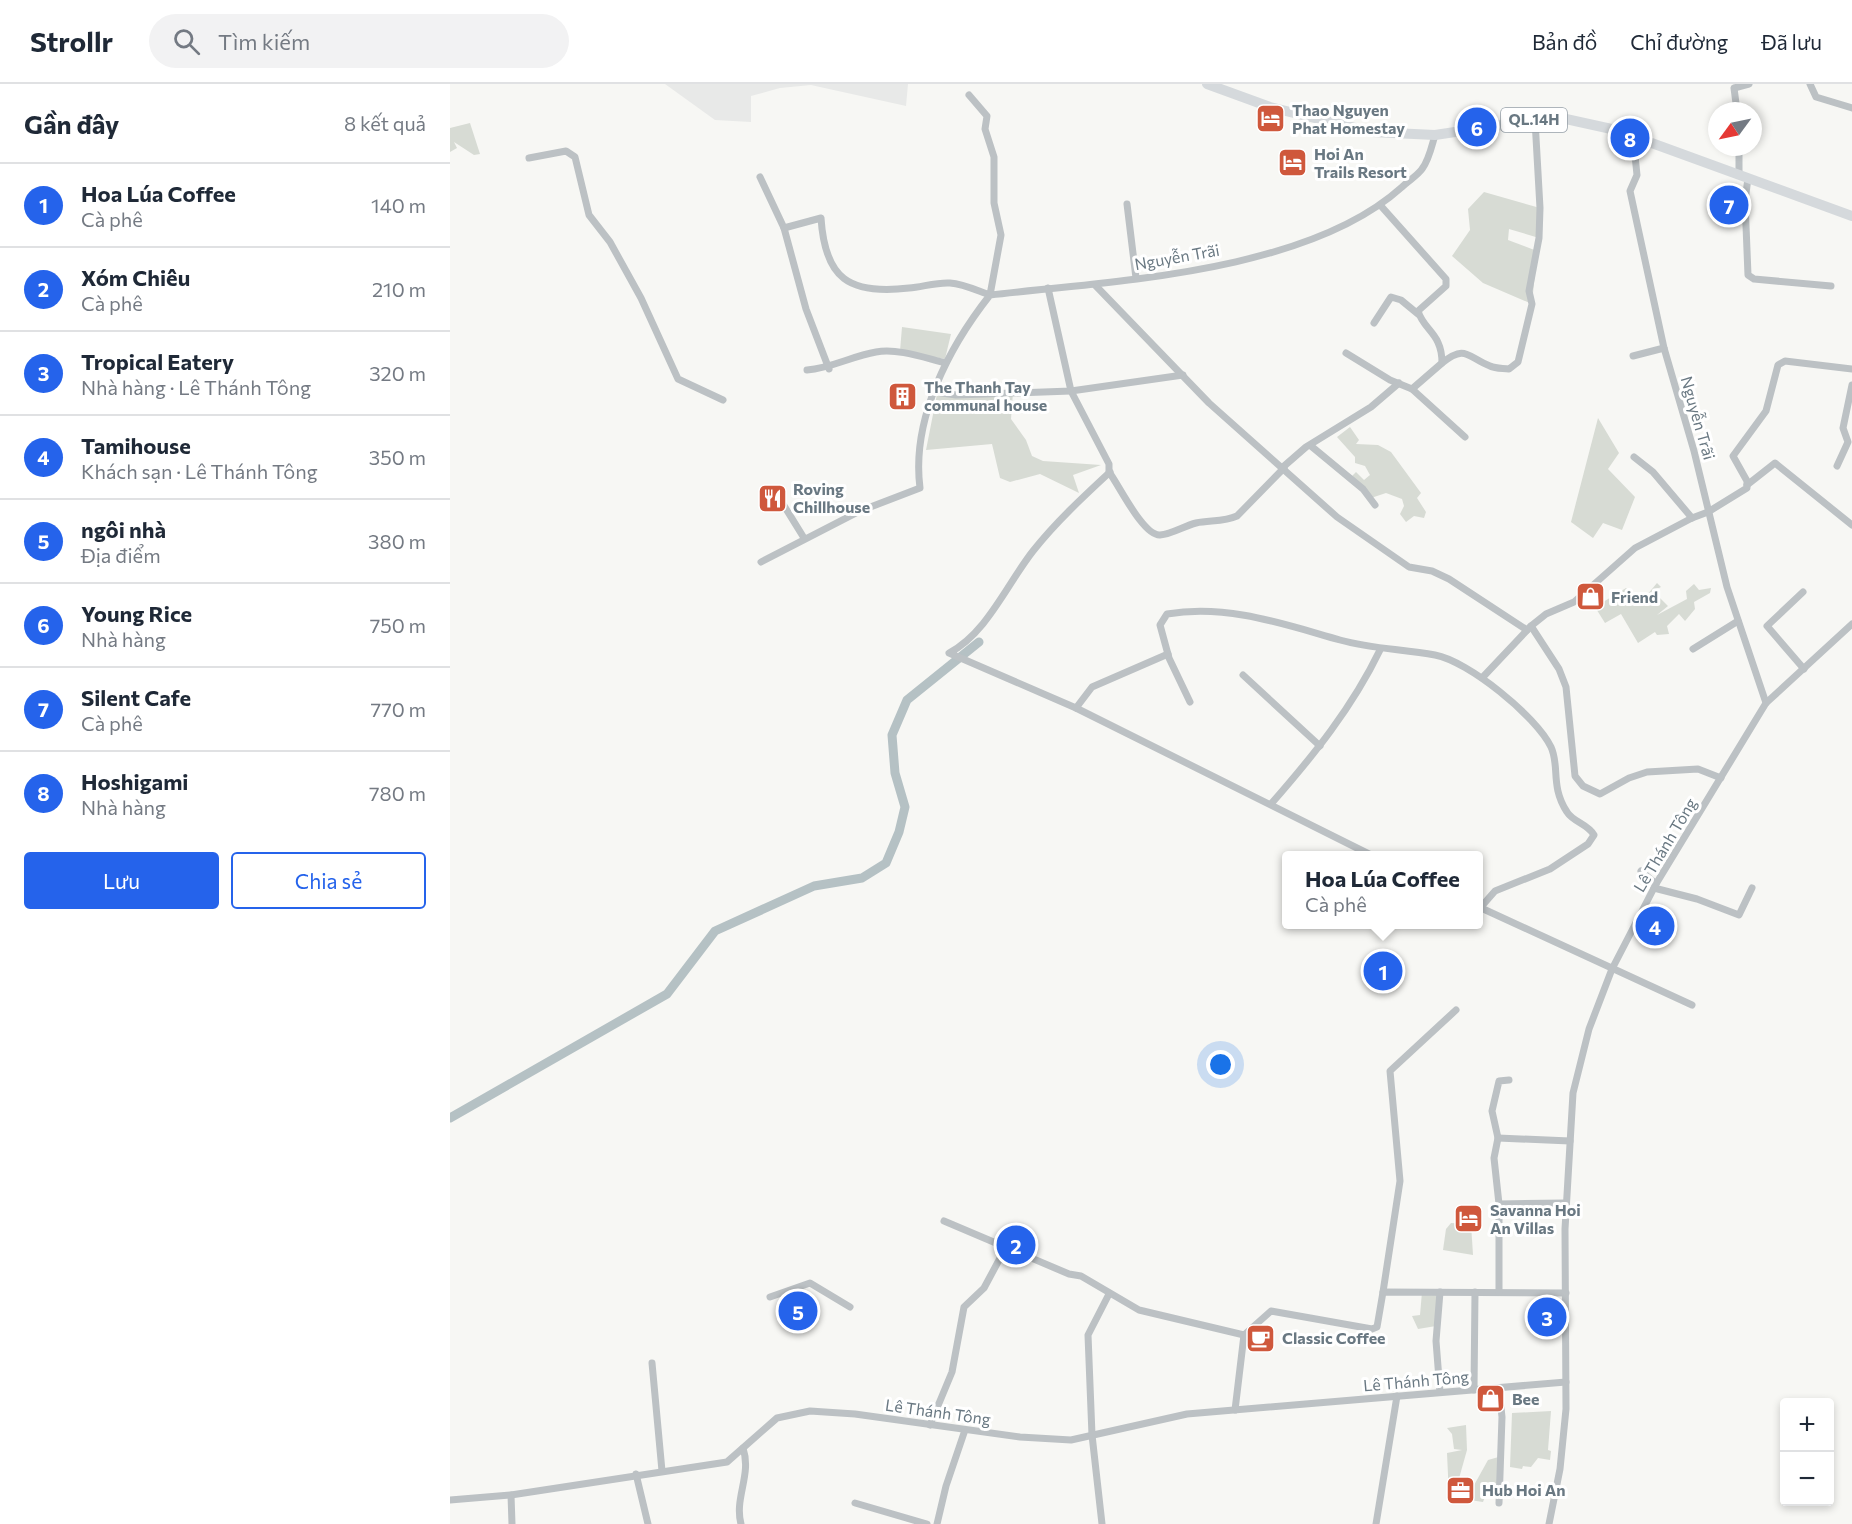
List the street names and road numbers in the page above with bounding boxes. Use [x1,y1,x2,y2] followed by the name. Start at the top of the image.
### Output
[1501,108,1567,132] road number: QL.14H
[1133,240,1221,273] street label: Nguyễn Trãi
[1678,374,1719,462] street label: Nguyễn Trãi
[1629,794,1700,895] street label: Lê Thánh Tông
[1362,1366,1470,1395] street label: Lê Thánh Tông
[884,1395,992,1428] street label: Lê Thánh Tông

